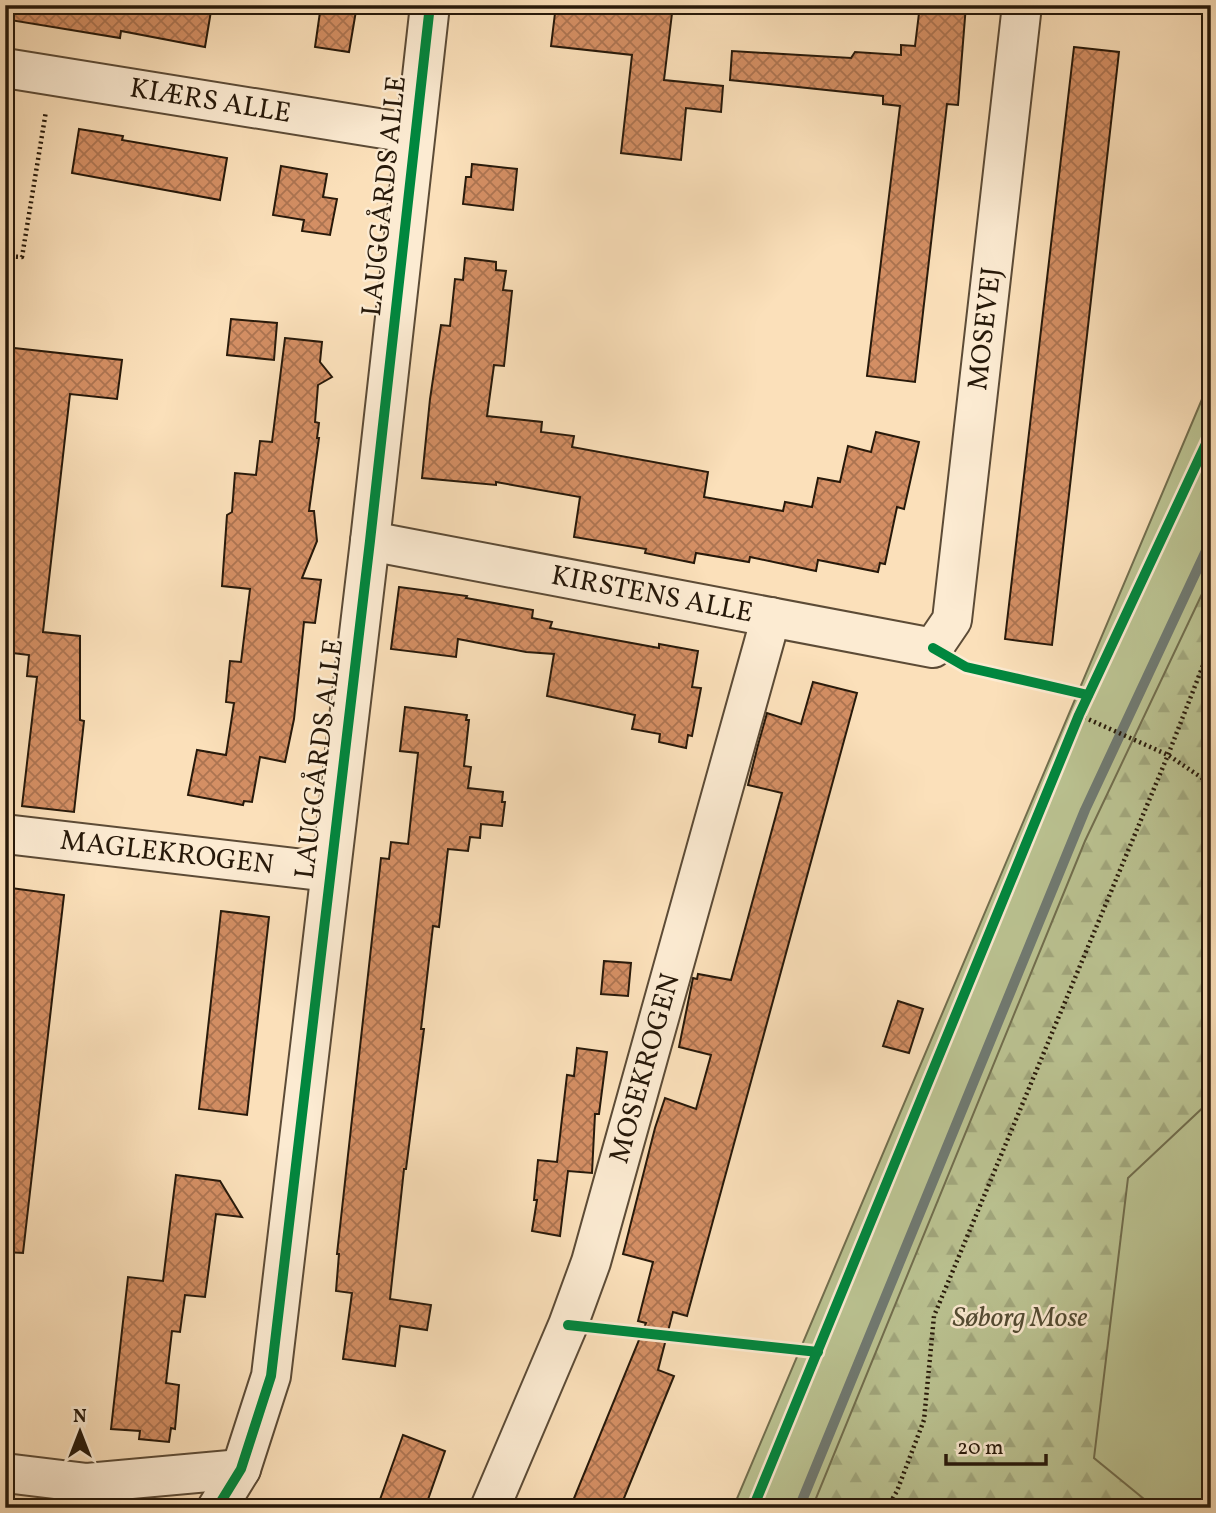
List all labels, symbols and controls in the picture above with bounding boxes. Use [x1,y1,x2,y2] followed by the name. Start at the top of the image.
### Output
[127,69,294,133] street label: KIÆRS ALLE
[353,74,417,318] street label: LAUGGÅRDS ALLE
[959,265,1012,392] street label: MOSEVEJ
[548,556,756,633] street label: KIRSTENS ALLE
[286,637,354,881] street label: LAUGGÅRDS ALLE
[58,821,276,885] street label: MAGLEKROGEN
[600,969,690,1168] street label: MOSEKROGEN
[952,1299,1088,1338] park label: Søborg Mose
[46,1398,116,1468] north arrow
[73,1404,87,1430] text: N
[946,1422,1046,1466] scale bar
[957,1434,1003,1463] text: 20 m

